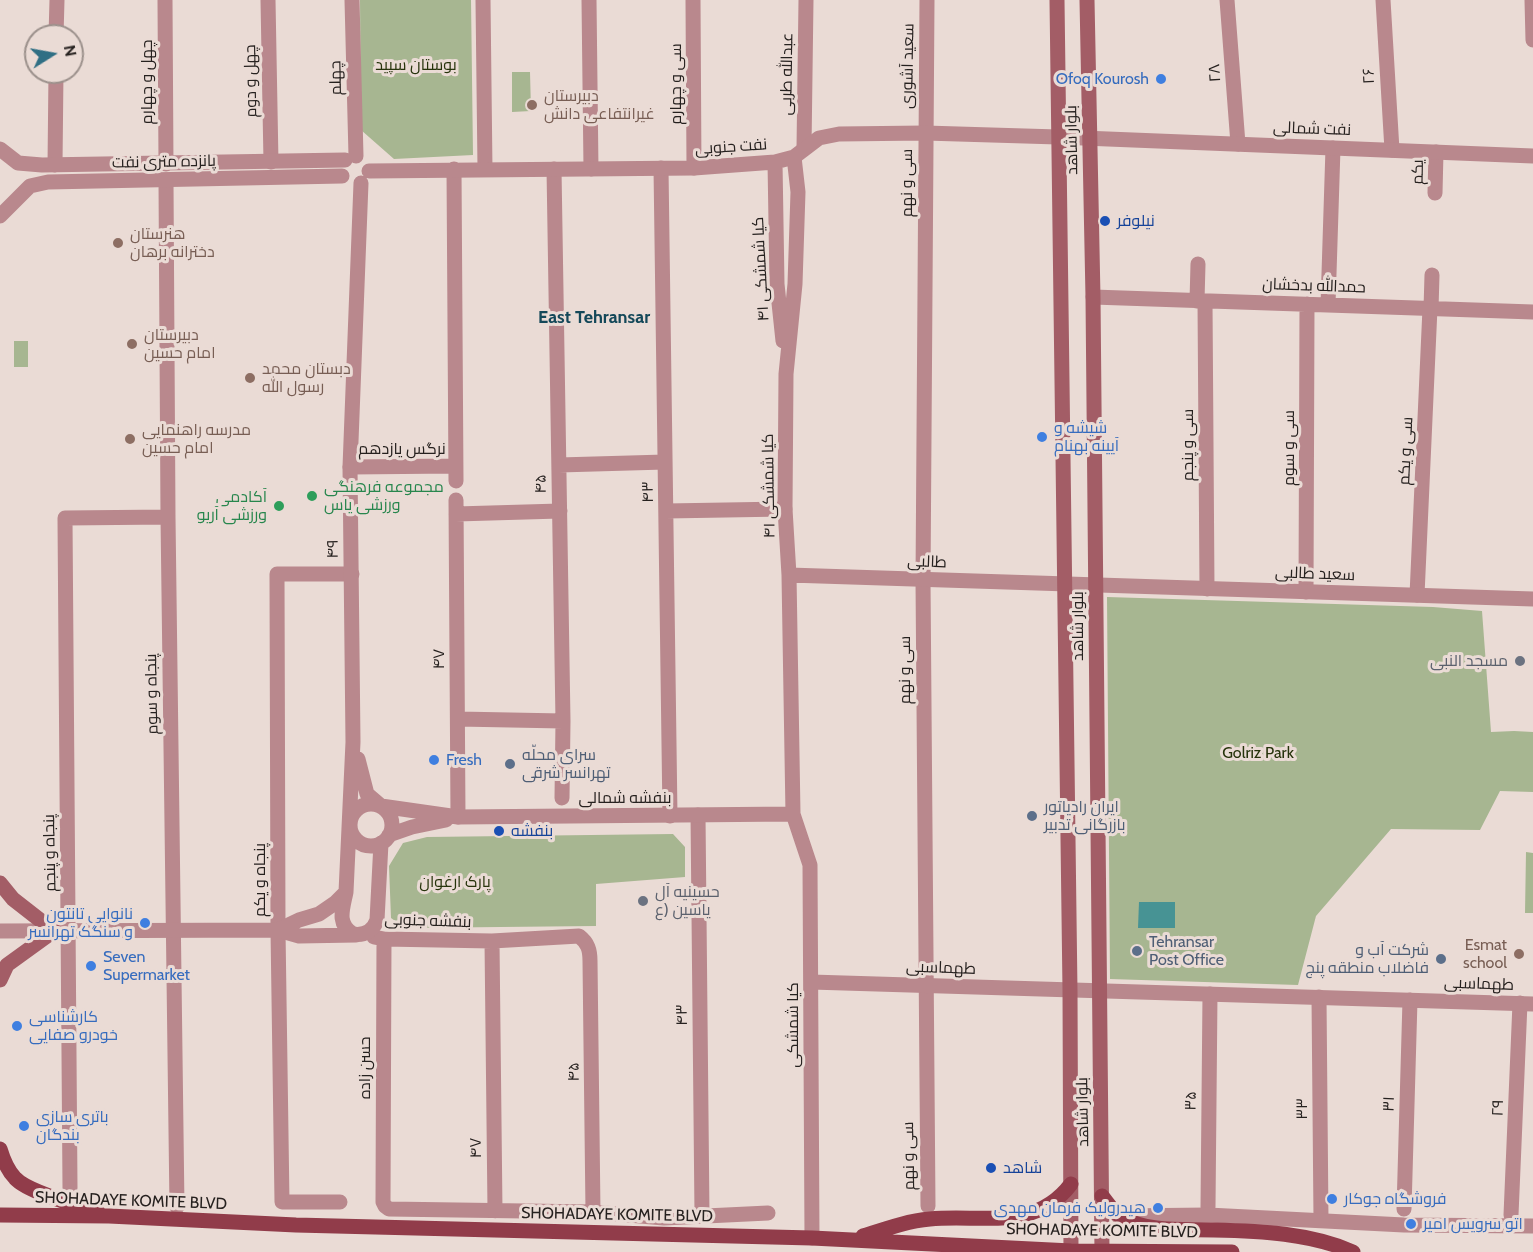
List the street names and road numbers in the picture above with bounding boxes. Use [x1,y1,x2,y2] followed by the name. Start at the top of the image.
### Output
[898,23,918,109] street label: سعید آشوری
[777,33,797,115] street label: عبدالله طربی
[137,40,157,124] street label: چهل و چهارم
[666,43,686,125] street label: سی و چهارم
[241,44,261,118] street label: چهل و دوم
[326,60,346,96] street label: چهلم
[1205,63,1225,83] street label: ۲۸
[1359,67,1379,85] street label: ۲۶
[1062,105,1082,175] street label: بلوار شاهد
[1272,118,1352,140] street label: نفت شمالی
[694,135,768,159] street label: نفت جنوبی
[897,149,917,217] street label: سی و نهم
[112,151,216,173] street label: پانزده متری نفت
[1408,159,1428,185] street label: یکم
[749,216,773,322] street label: کیا شمشکی ۴۱
[1262,275,1366,297] street label: حمدالله بدخشان
[1178,409,1198,481] street label: سی و پنجم
[1279,410,1299,486] street label: سی و سوم
[1395,416,1417,486] street label: سی و یکم
[758,434,780,538] street label: ۴۱ کیا شمشکی
[358,439,446,459] street label: نرگس یازدهم
[531,474,551,494] street label: ۴۵
[638,481,658,503] street label: ۴۳
[323,539,343,559] street label: ۴۹
[907,552,947,572] street label: طالبی
[1275,563,1355,585] street label: سعید طالبی
[1068,591,1088,661] street label: بلوار شاهد
[895,636,915,704] street label: سی و نهم
[429,649,449,669] street label: ۴۷
[142,653,162,735] street label: پنجاه و سوم
[578,788,672,808] street label: بنفشه شمالی
[40,814,60,892] street label: پنجاه و پنجم
[250,843,270,917] street label: پنجاه و یکم
[384,910,472,932] street label: بنفشه جنوبی
[906,957,976,979] street label: طهماسبی
[1444,973,1514,995] street label: طهماسبی
[783,982,803,1068] street label: کیا شمشکی
[672,1004,692,1026] street label: ۴۳
[355,1037,375,1099] street label: حسن زاده
[564,1062,584,1082] street label: ۴۵
[1073,1077,1093,1147] street label: بلوار شاهد
[1181,1091,1201,1111] street label: ۳۵
[1379,1096,1399,1112] street label: ۳۱
[1292,1098,1312,1120] street label: ۳۳
[1488,1099,1508,1117] street label: ۲۹
[899,1122,919,1190] street label: سی و نهم
[466,1138,486,1158] street label: ۴۷
[35,1188,227,1214] street label: SHOHADAYE KOMITE BLVD
[521,1204,713,1226] street label: SHOHADAYE KOMITE BLVD
[1006,1220,1198,1242] street label: SHOHADAYE KOMITE BLVD

